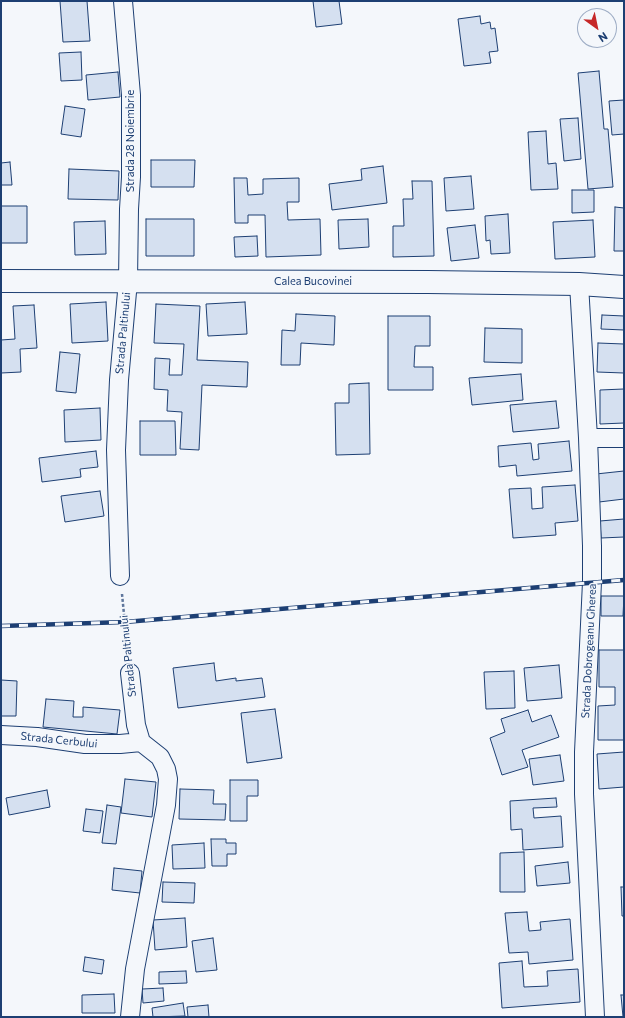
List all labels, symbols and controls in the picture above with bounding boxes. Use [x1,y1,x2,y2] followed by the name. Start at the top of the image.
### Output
[577,8,617,48] north arrow
[596,30,610,45] text: N
[123,90,137,192] street label: Strada 28 Noiembrie
[274,274,352,288] street label: Calea Bucovinei
[113,292,133,374] street label: Strada Paltinului
[579,583,599,719] street label: Strada Dobrogeanu Gherea
[117,614,139,698] street label: Strada Paltinului
[20,729,98,751] street label: Strada Cerbului

